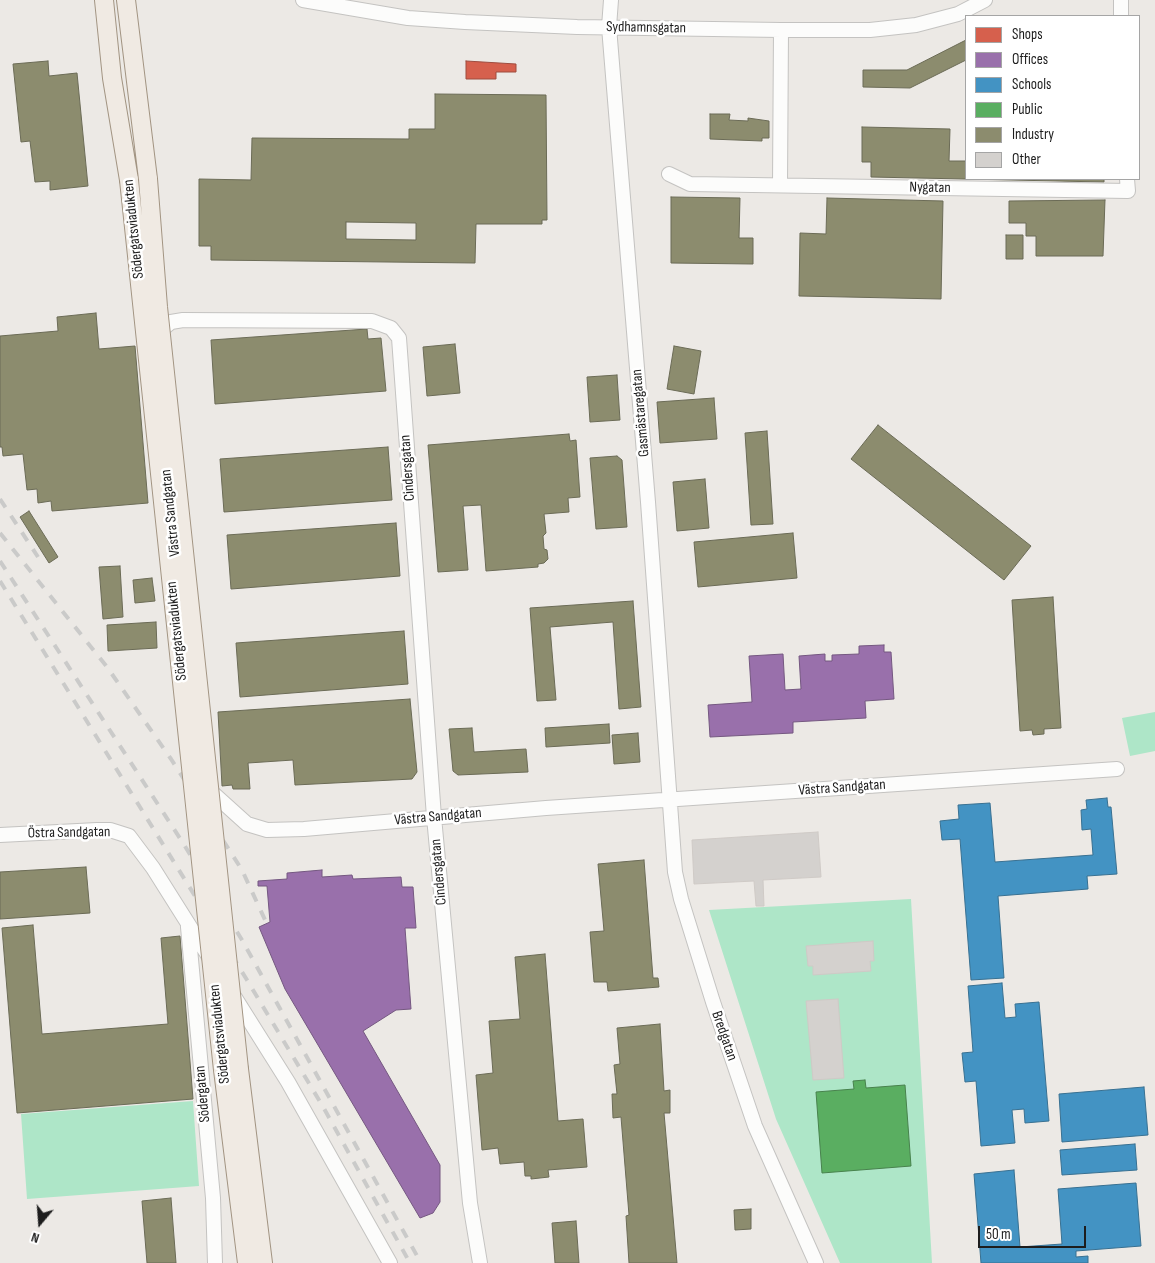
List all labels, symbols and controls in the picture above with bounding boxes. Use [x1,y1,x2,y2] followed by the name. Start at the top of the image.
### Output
[965,15,1140,180] legend
[606,18,686,38] street label: Sydhamnsgatan
[1012,25,1043,44] text: Shops
[1012,50,1048,69] text: Offices
[1012,75,1051,94] text: Schools
[1012,100,1043,119] text: Public
[1012,125,1054,144] text: Industry
[1012,150,1041,169] text: Other
[120,178,148,280] street label: Södergatsviadukten
[909,179,951,197] street label: Nygatan
[628,368,654,458] street label: Gasmästaregatan
[397,434,419,502] street label: Cindersgatan
[157,469,185,557] street label: Västra Sandgatan
[163,580,191,682] street label: Södergatsviadukten
[798,776,886,800] street label: Västra Sandgatan
[394,804,482,830] street label: Västra Sandgatan
[27,823,111,843] street label: Östra Sandgatan
[427,838,451,906] street label: Cindersgatan
[206,983,234,1085] street label: Södergatsviadukten
[707,1009,741,1063] street label: Bredgatan
[192,1065,214,1123] street label: Södergatan
[15,1198,65,1248] north arrow
[980,1216,1088,1248] scale bar
[986,1225,1011,1244] text: 50 m
[29,1229,41,1247] text: N

